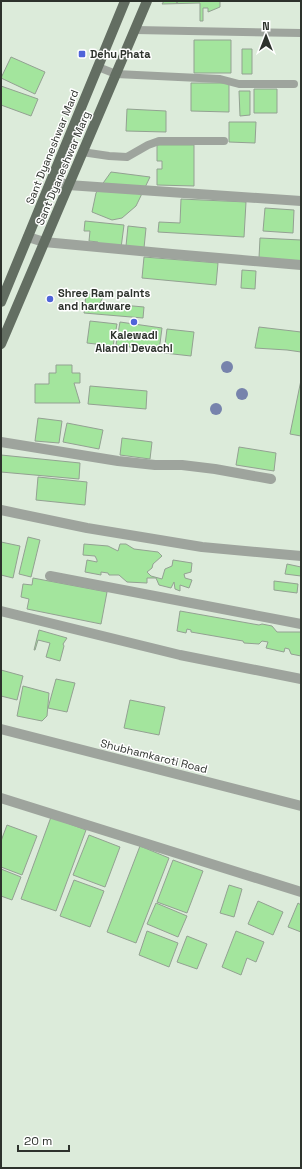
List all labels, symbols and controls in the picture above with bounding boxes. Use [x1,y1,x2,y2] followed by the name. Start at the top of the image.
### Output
[246,16,286,56] north arrow
[262,19,270,33] text: N
[90,47,151,61] place label: Dehu Phata
[77,49,87,59] marker: Dehu Phata
[23,88,81,206] street label: Sant Dyaneshwar Mard
[33,109,93,227] street label: Sant Dyaneshwar Marg
[58,286,151,313] place label: Shree Ram paints and hardware
[45,294,55,304] marker: Shree Ram paints and hardware
[129,317,139,327] marker: Kalewadi Alandi Devachi
[95,328,173,355] place label: Kalewadi Alandi Devachi
[99,736,209,776] street label: Shubhamkaroti Road
[18,1127,69,1153] scale bar
[24,1133,52,1149] text: 20 m

